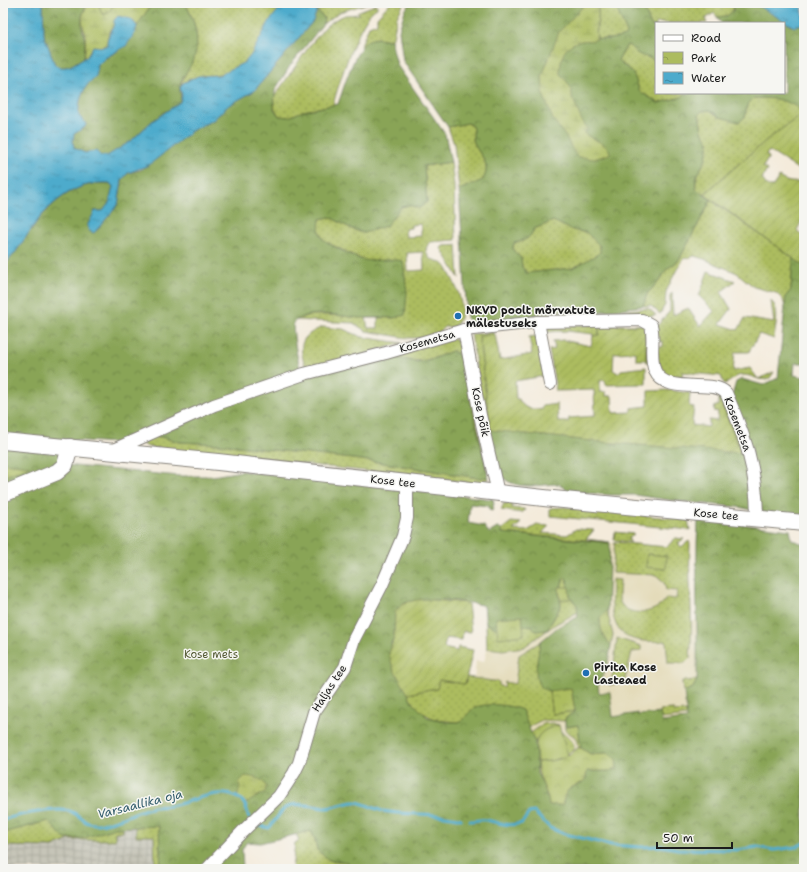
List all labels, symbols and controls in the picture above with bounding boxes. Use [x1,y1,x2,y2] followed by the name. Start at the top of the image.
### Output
[655,22,785,94] legend
[691,30,722,46] text: Road
[691,50,717,66] text: Park
[691,70,727,86] text: Water
[466,303,596,331] place label: NKVD poolt mõrvatute mälestuseks
[453,311,463,321] marker: NKVD poolt mõrvatute mälestuseks
[398,326,457,357] street label: Kosemetsa
[468,386,493,438] street label: Kose põik
[720,395,755,454] street label: Kosemetsa
[370,472,416,491] street label: Kose tee
[693,505,739,524] street label: Kose tee
[184,647,238,662] park label: Kose mets
[594,660,657,688] place label: Pirita Kose Lasteaed
[309,662,350,715] street label: Haljas tee
[581,668,591,678] marker: Pirita Kose Lasteaed
[96,786,184,822] water label: Varsaallika oja
[657,824,732,850] scale bar
[663,830,693,846] text: 50 m

